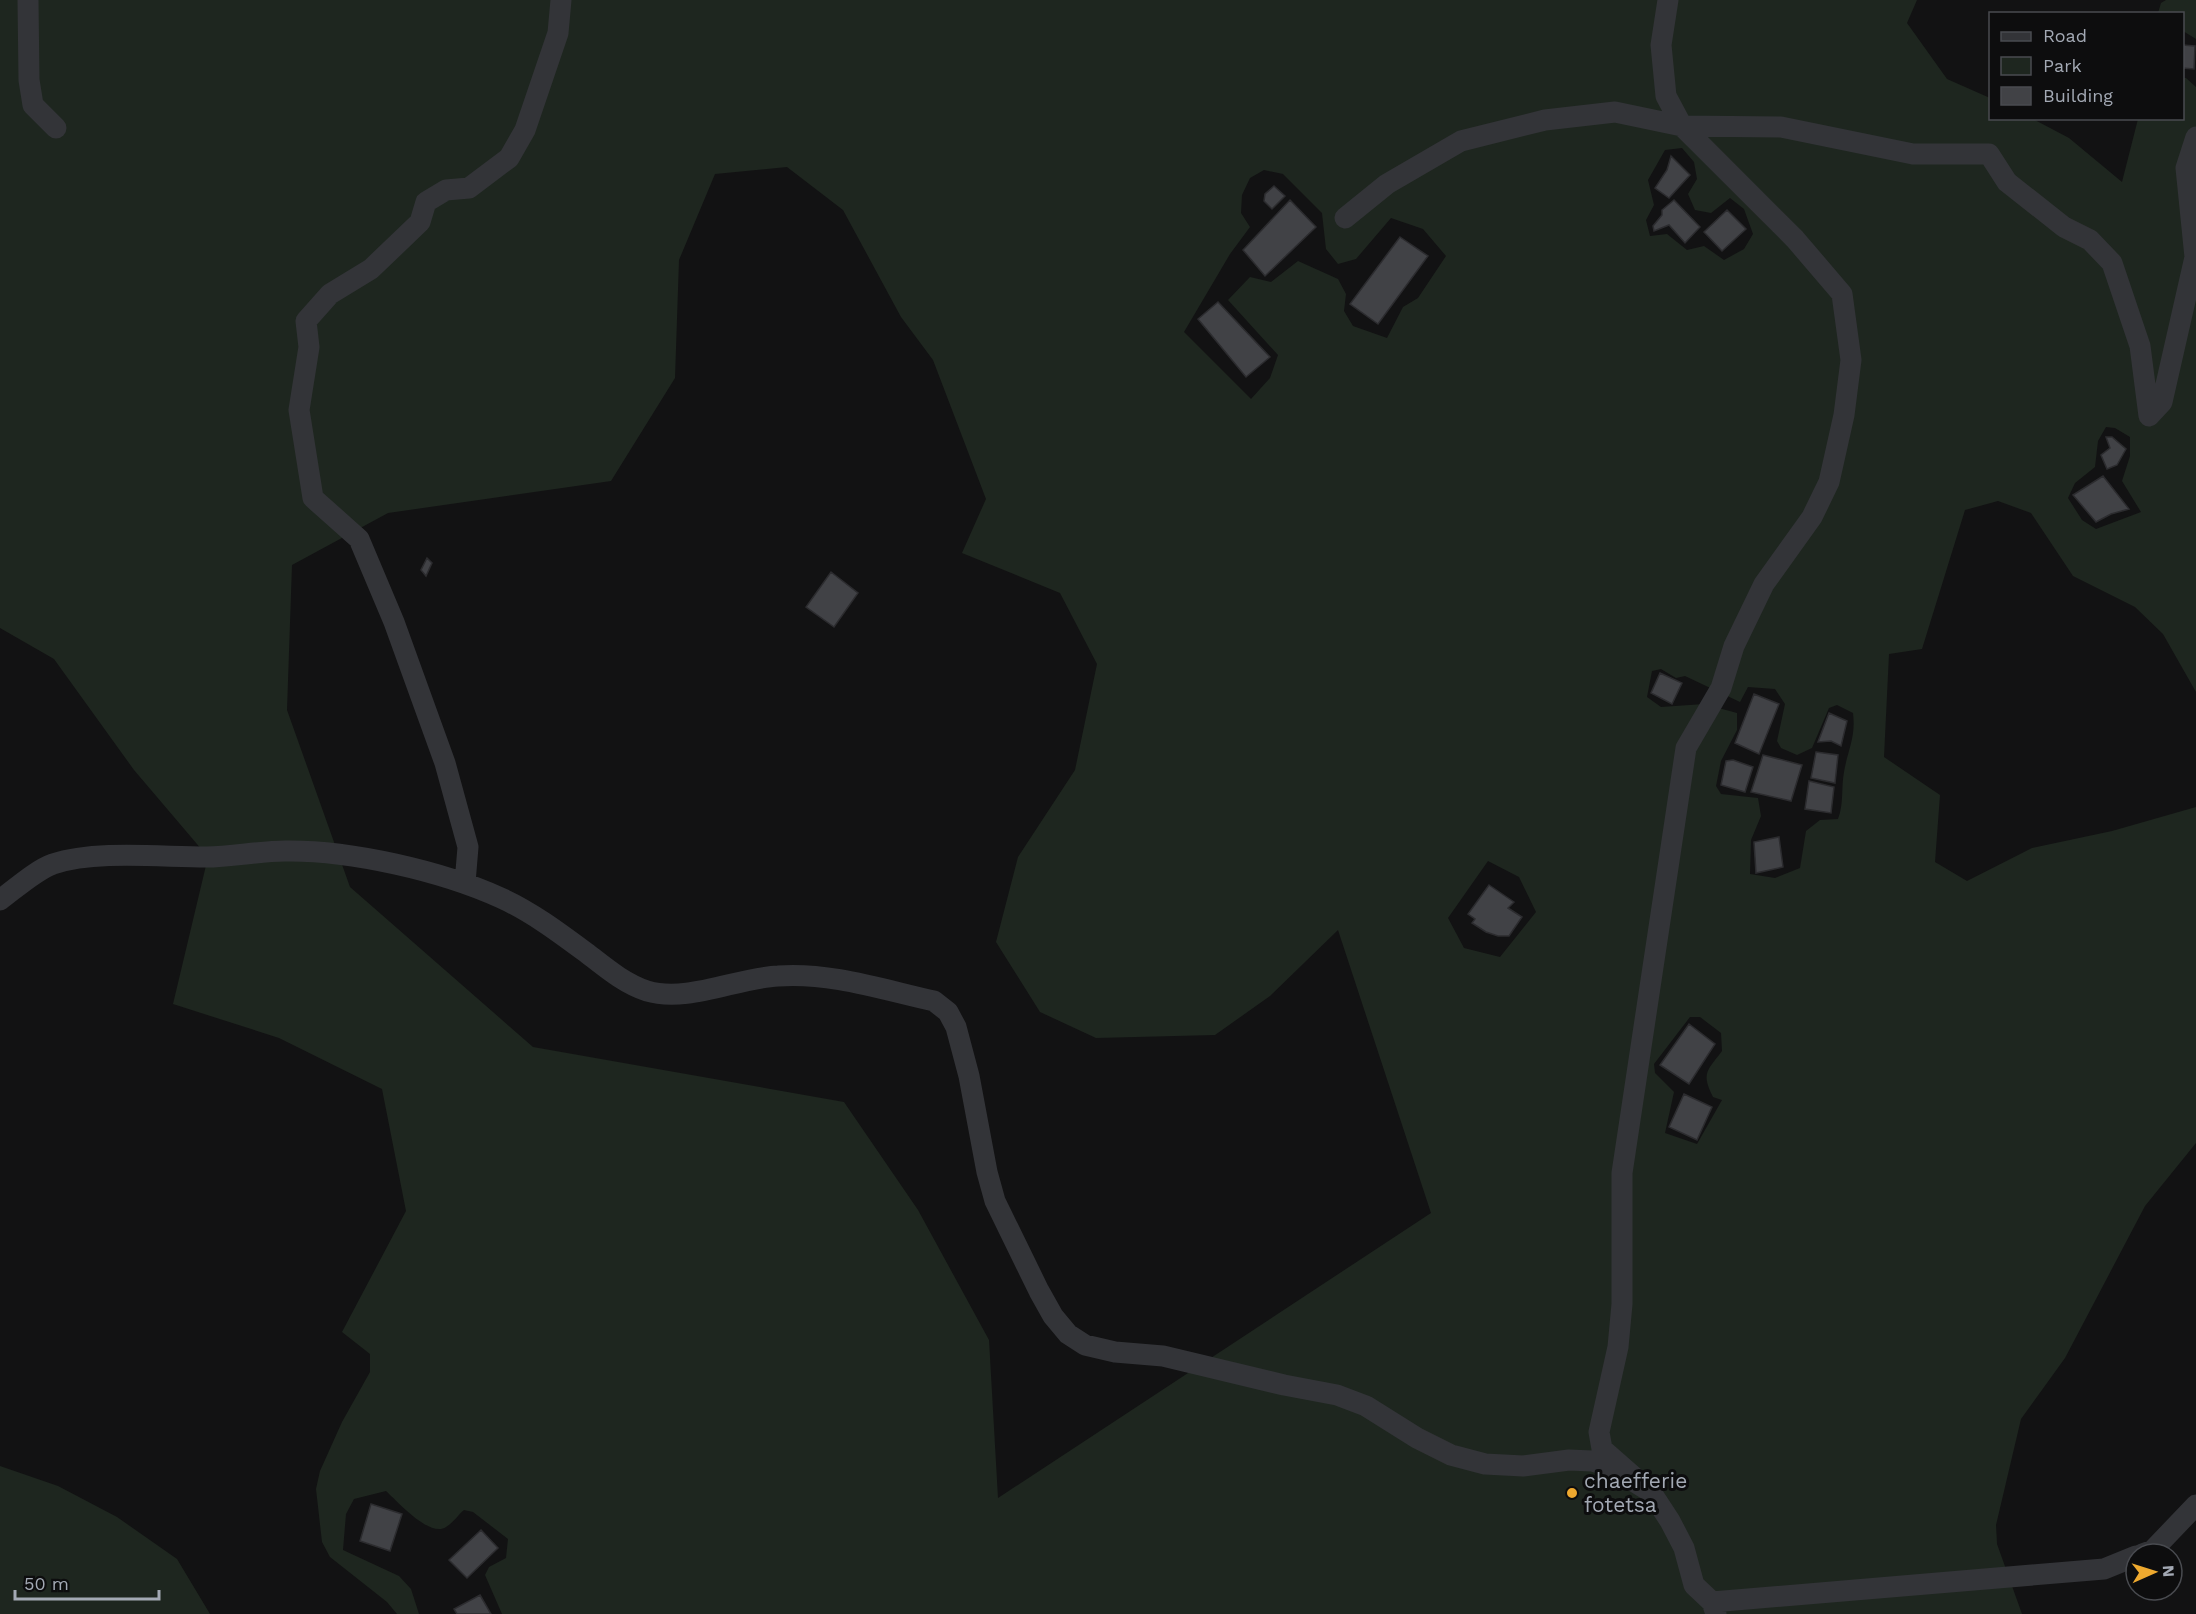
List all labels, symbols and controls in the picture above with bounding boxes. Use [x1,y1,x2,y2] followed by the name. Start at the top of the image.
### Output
[1989,12,2184,120] legend
[2043,25,2087,46] text: Road
[2043,55,2082,76] text: Park
[2043,85,2113,106] text: Building
[1584,1468,1687,1517] place label: chaefferie fotetsa
[1565,1486,1579,1500] marker: chaefferie fotetsa
[2124,1542,2184,1602] north arrow
[15,1563,159,1601] scale bar
[2159,1565,2178,1578] text: N
[24,1573,69,1594] text: 50 m

